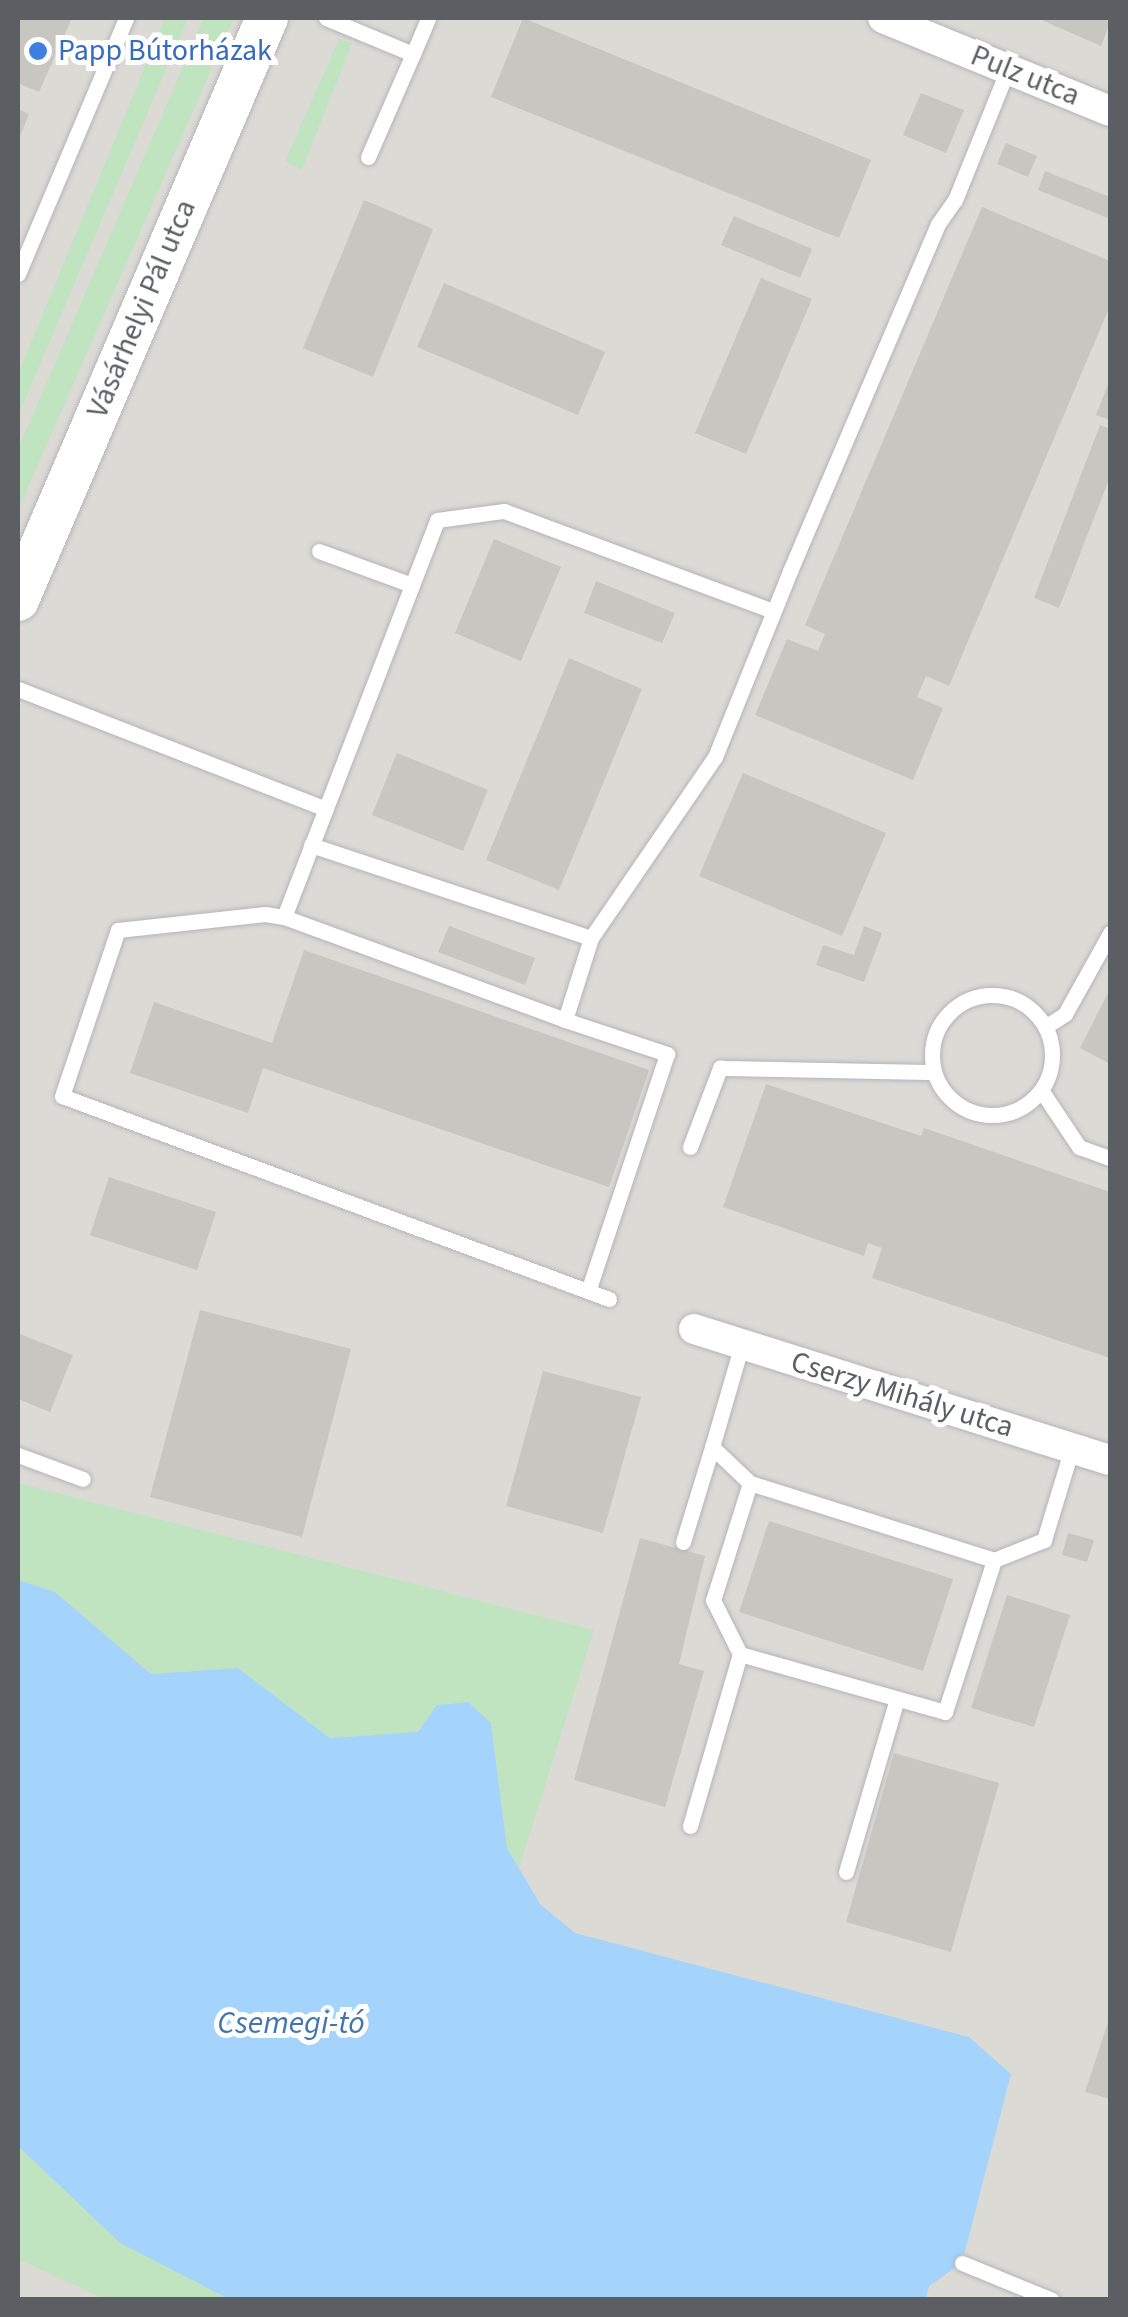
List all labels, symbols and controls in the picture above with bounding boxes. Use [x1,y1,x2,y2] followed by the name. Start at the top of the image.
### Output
[58,33,272,69] place label: Papp Bútorházak
[965,38,1085,114] street label: Pulz utca
[27,40,49,62] marker: Papp Bútorházak
[80,195,204,423] street label: Vásárhelyi Pál utca
[787,1344,1017,1446] street label: Cserzy Mihály utca
[217,2004,365,2042] water label: Csemegi-tó

